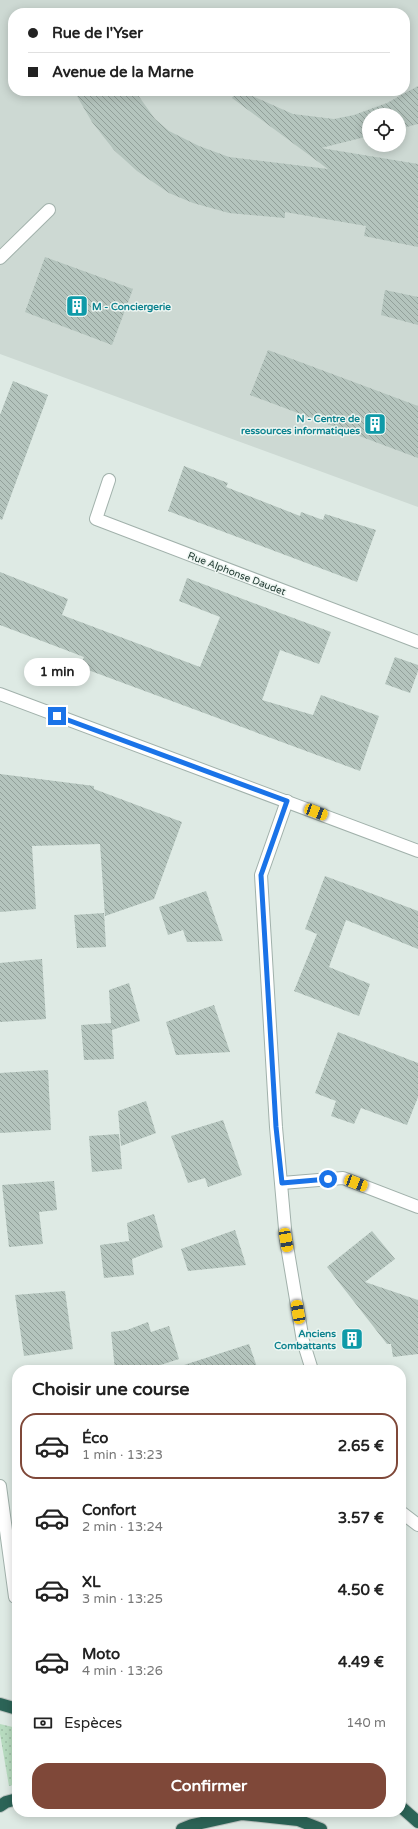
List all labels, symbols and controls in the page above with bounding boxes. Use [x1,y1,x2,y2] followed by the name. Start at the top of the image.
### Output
[52,24,143,42] text: Rue de l'Yser
[52,63,194,81] text: Avenue de la Marne
[362,108,406,152] map controls
[362,108,406,152] button: locate
[64,293,90,319] building icon: M - Conciergerie
[92,301,171,313] place label: M - Conciergerie
[362,411,388,437] building icon: N - Centre de ressources informatiques
[241,413,360,437] place label: N - Centre de ressources informatiques
[186,550,287,598] street label: Rue Alphonse Daudet
[24,658,90,686] callout: 1 min
[40,664,74,680] text: 1 min
[48,707,66,725] route end
[303,802,329,822] car
[319,1170,337,1188] route start
[343,1173,369,1193] car
[278,1227,294,1253] car
[290,1299,306,1325] car
[339,1326,365,1352] building icon: Anciens Combattants
[274,1328,336,1352] place label: Anciens Combattants
[32,1378,190,1400] text: Choisir une course
[34,1428,70,1464] icon: car
[82,1429,108,1447] text: Éco
[338,1437,384,1455] text: 2.65 €
[82,1447,163,1463] text: 1 min · 13:23
[34,1500,70,1536] icon: car
[82,1501,136,1519] text: Confort
[338,1509,384,1527] text: 3.57 €
[82,1519,163,1535] text: 2 min · 13:24
[34,1572,70,1608] icon: car
[82,1573,101,1591] text: XL
[338,1581,384,1599] text: 4.50 €
[82,1591,163,1607] text: 3 min · 13:25
[34,1644,70,1680] icon: car
[82,1645,120,1663] text: Moto
[338,1653,384,1671] text: 4.49 €
[82,1663,163,1679] text: 4 min · 13:26
[32,1712,54,1734] icon: cash
[64,1714,122,1732] text: Espèces
[346,1715,386,1731] text: 140 m
[32,1763,386,1809] button: Confirmer

